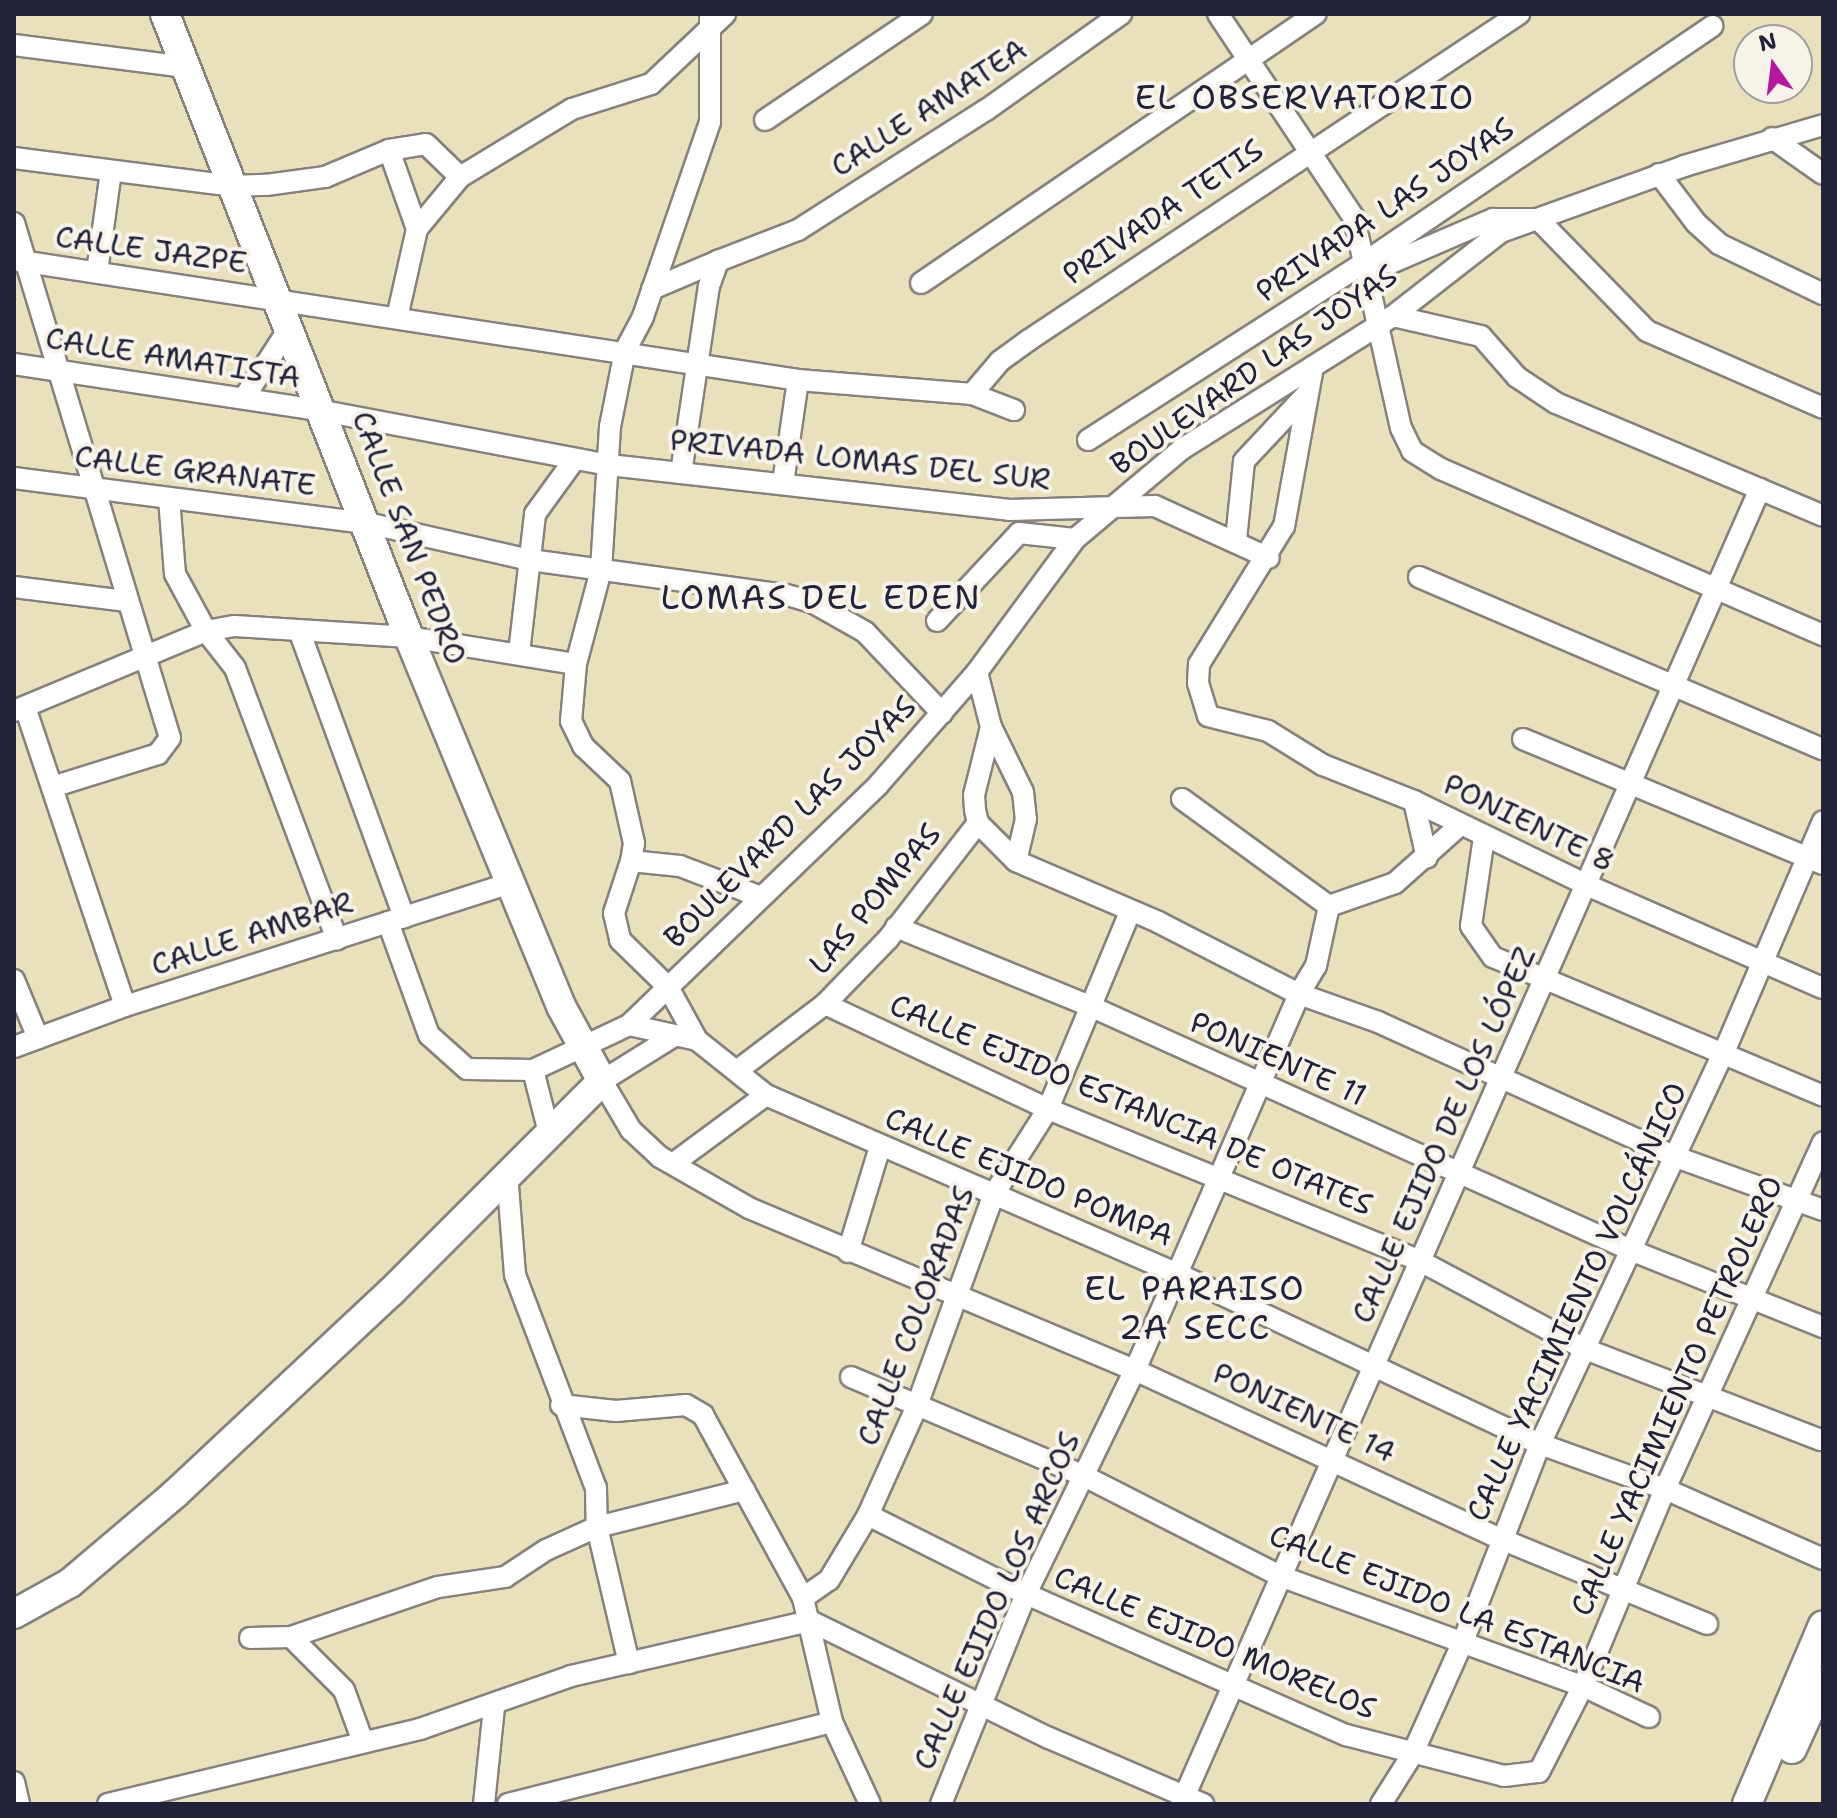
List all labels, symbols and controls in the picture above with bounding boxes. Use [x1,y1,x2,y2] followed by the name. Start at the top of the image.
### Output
[1733,24,1813,104] north arrow
[1756,26,1780,58] text: N
[824,31,1034,185] street label: CALLE AMATEA
[1135,78,1475,118] district label: EL OBSERVATORIO
[1249,110,1521,310] street label: PRIVADA LAS JOYAS
[1056,132,1270,292] street label: PRIVADA TETIS
[53,219,249,281] street label: CALLE JAZPE
[1104,257,1404,483] street label: BOULEVARD LAS JOYAS
[43,320,303,396] street label: CALLE AMATISTA
[344,406,474,670] street label: CALLE SAN PEDRO
[668,422,1052,498] street label: PRIVADA LOMAS DEL SUR
[73,438,317,504] street label: CALLE GRANATE
[660,578,982,618] district label: LOMAS DEL EDEN
[657,689,923,955] street label: BOULEVARD LAS JOYAS
[1438,766,1620,880] street label: PONIENTE 8
[802,816,948,982] street label: LAS POMPAS
[147,884,357,984] street label: CALLE AMBAR
[1345,941,1543,1329] street label: CALLE EJIDO DE LOS LÓPEZ
[884,987,1378,1223] street label: CALLE EJIDO ESTANCIA DE OTATES
[1184,1004,1372,1114] street label: PONIENTE 11
[1459,1077,1695,1527] street label: CALLE YACIMIENTO VOLCÁNICO
[880,1100,1178,1254] street label: CALLE EJIDO POMPA
[1563,1171,1791,1621] street label: CALLE YACIMIENTO PETROLERO
[850,1181,982,1451] street label: CALLE COLORADAS
[1084,1268,1306,1348] district label: EL PARAISO 2A SECC
[1207,1355,1401,1471] street label: PONIENTE 14
[906,1427,1088,1775] street label: CALLE EJIDO LOS ARCOS
[1264,1517,1650,1701] street label: CALLE EJIDO LA ESTANCIA
[1049,1559,1381,1727] street label: CALLE EJIDO MORELOS

